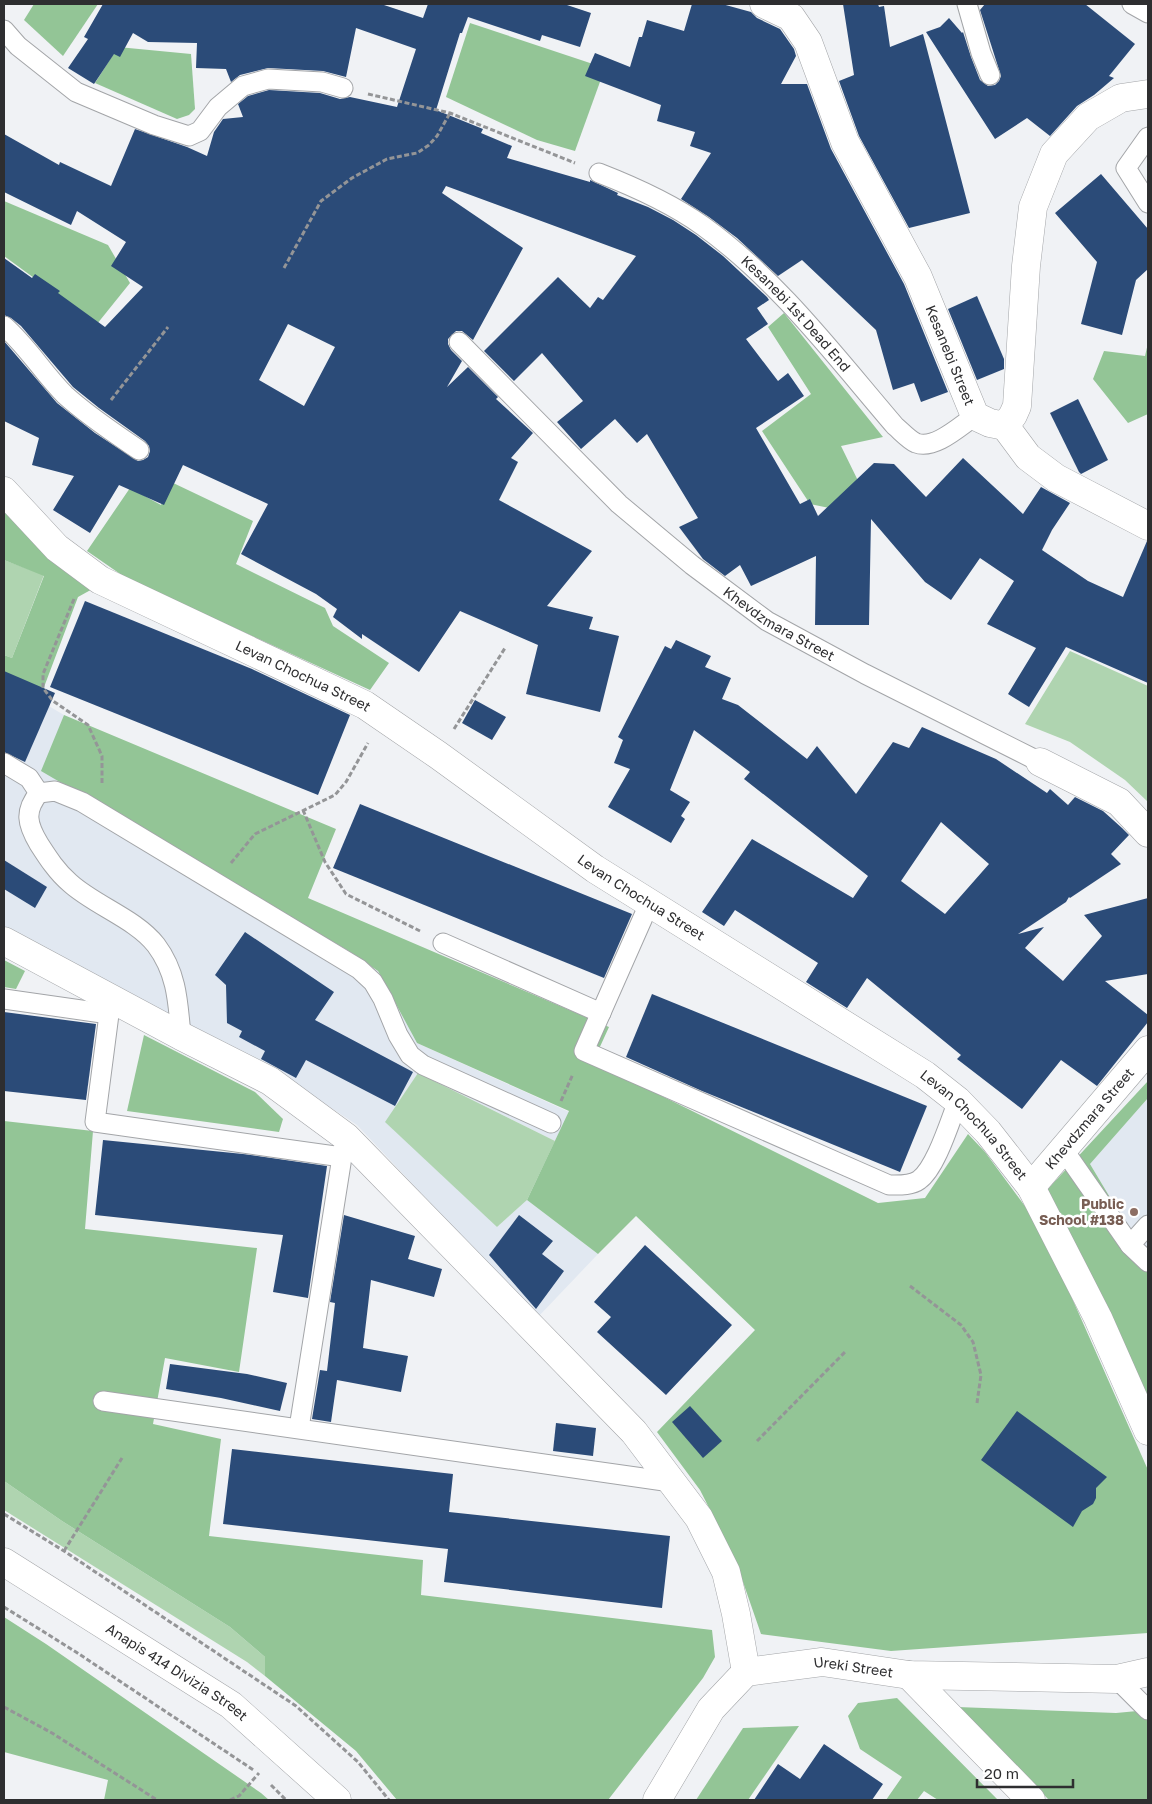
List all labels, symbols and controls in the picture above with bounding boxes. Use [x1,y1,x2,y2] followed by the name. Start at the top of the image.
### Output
[738,252,854,375] street label: Kesanebi 1st Dead End
[922,302,979,408] street label: Kesanebi Street
[720,582,838,664] street label: Khevdzmara Street
[233,636,374,715] street label: Levan Chochua Street
[574,850,708,943] street label: Levan Chochua Street
[1041,1064,1137,1172] street label: Khevdzmara Street
[917,1066,1031,1183] street label: Levan Chochua Street
[1039,1195,1124,1228] place label: Public School #138
[1128,1206,1140,1218] marker: Public School #138
[103,1620,252,1724] street label: Anapis 414 Divizia Street
[812,1653,894,1681] street label: Ureki Street
[977,1756,1073,1788] scale bar
[984,1764,1019,1782] text: 20 m

